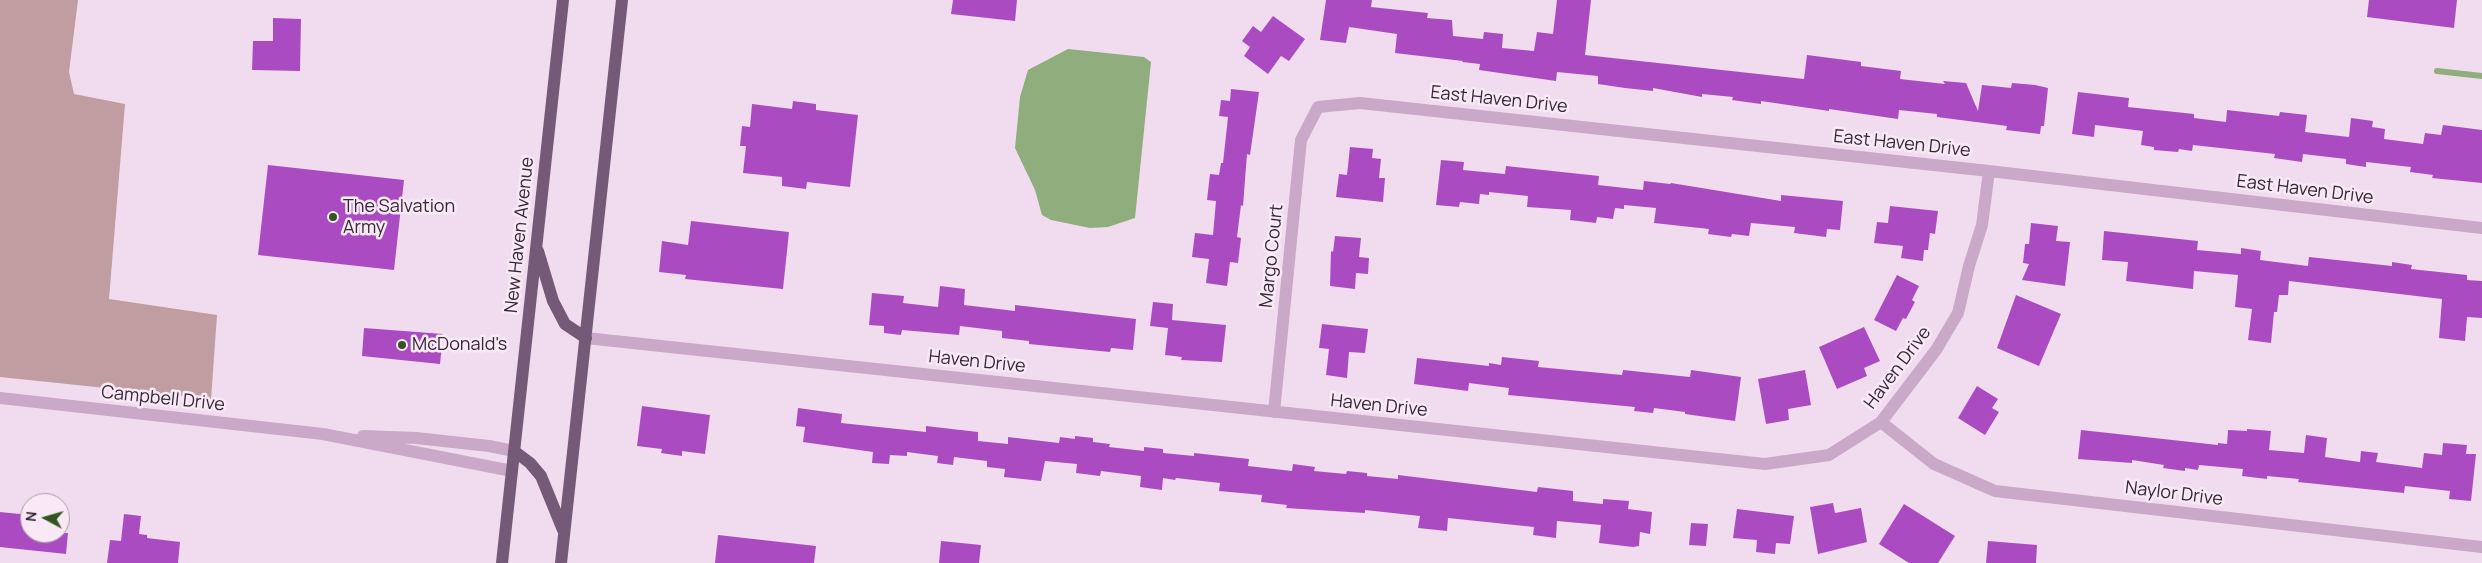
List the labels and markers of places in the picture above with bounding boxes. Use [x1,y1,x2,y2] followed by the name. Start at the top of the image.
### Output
[343,196,455,238] place label: The Salvation Army
[327,211,339,223] marker: The Salvation Army
[412,334,507,356] place label: McDonald's
[396,339,408,351] marker: McDonald's

